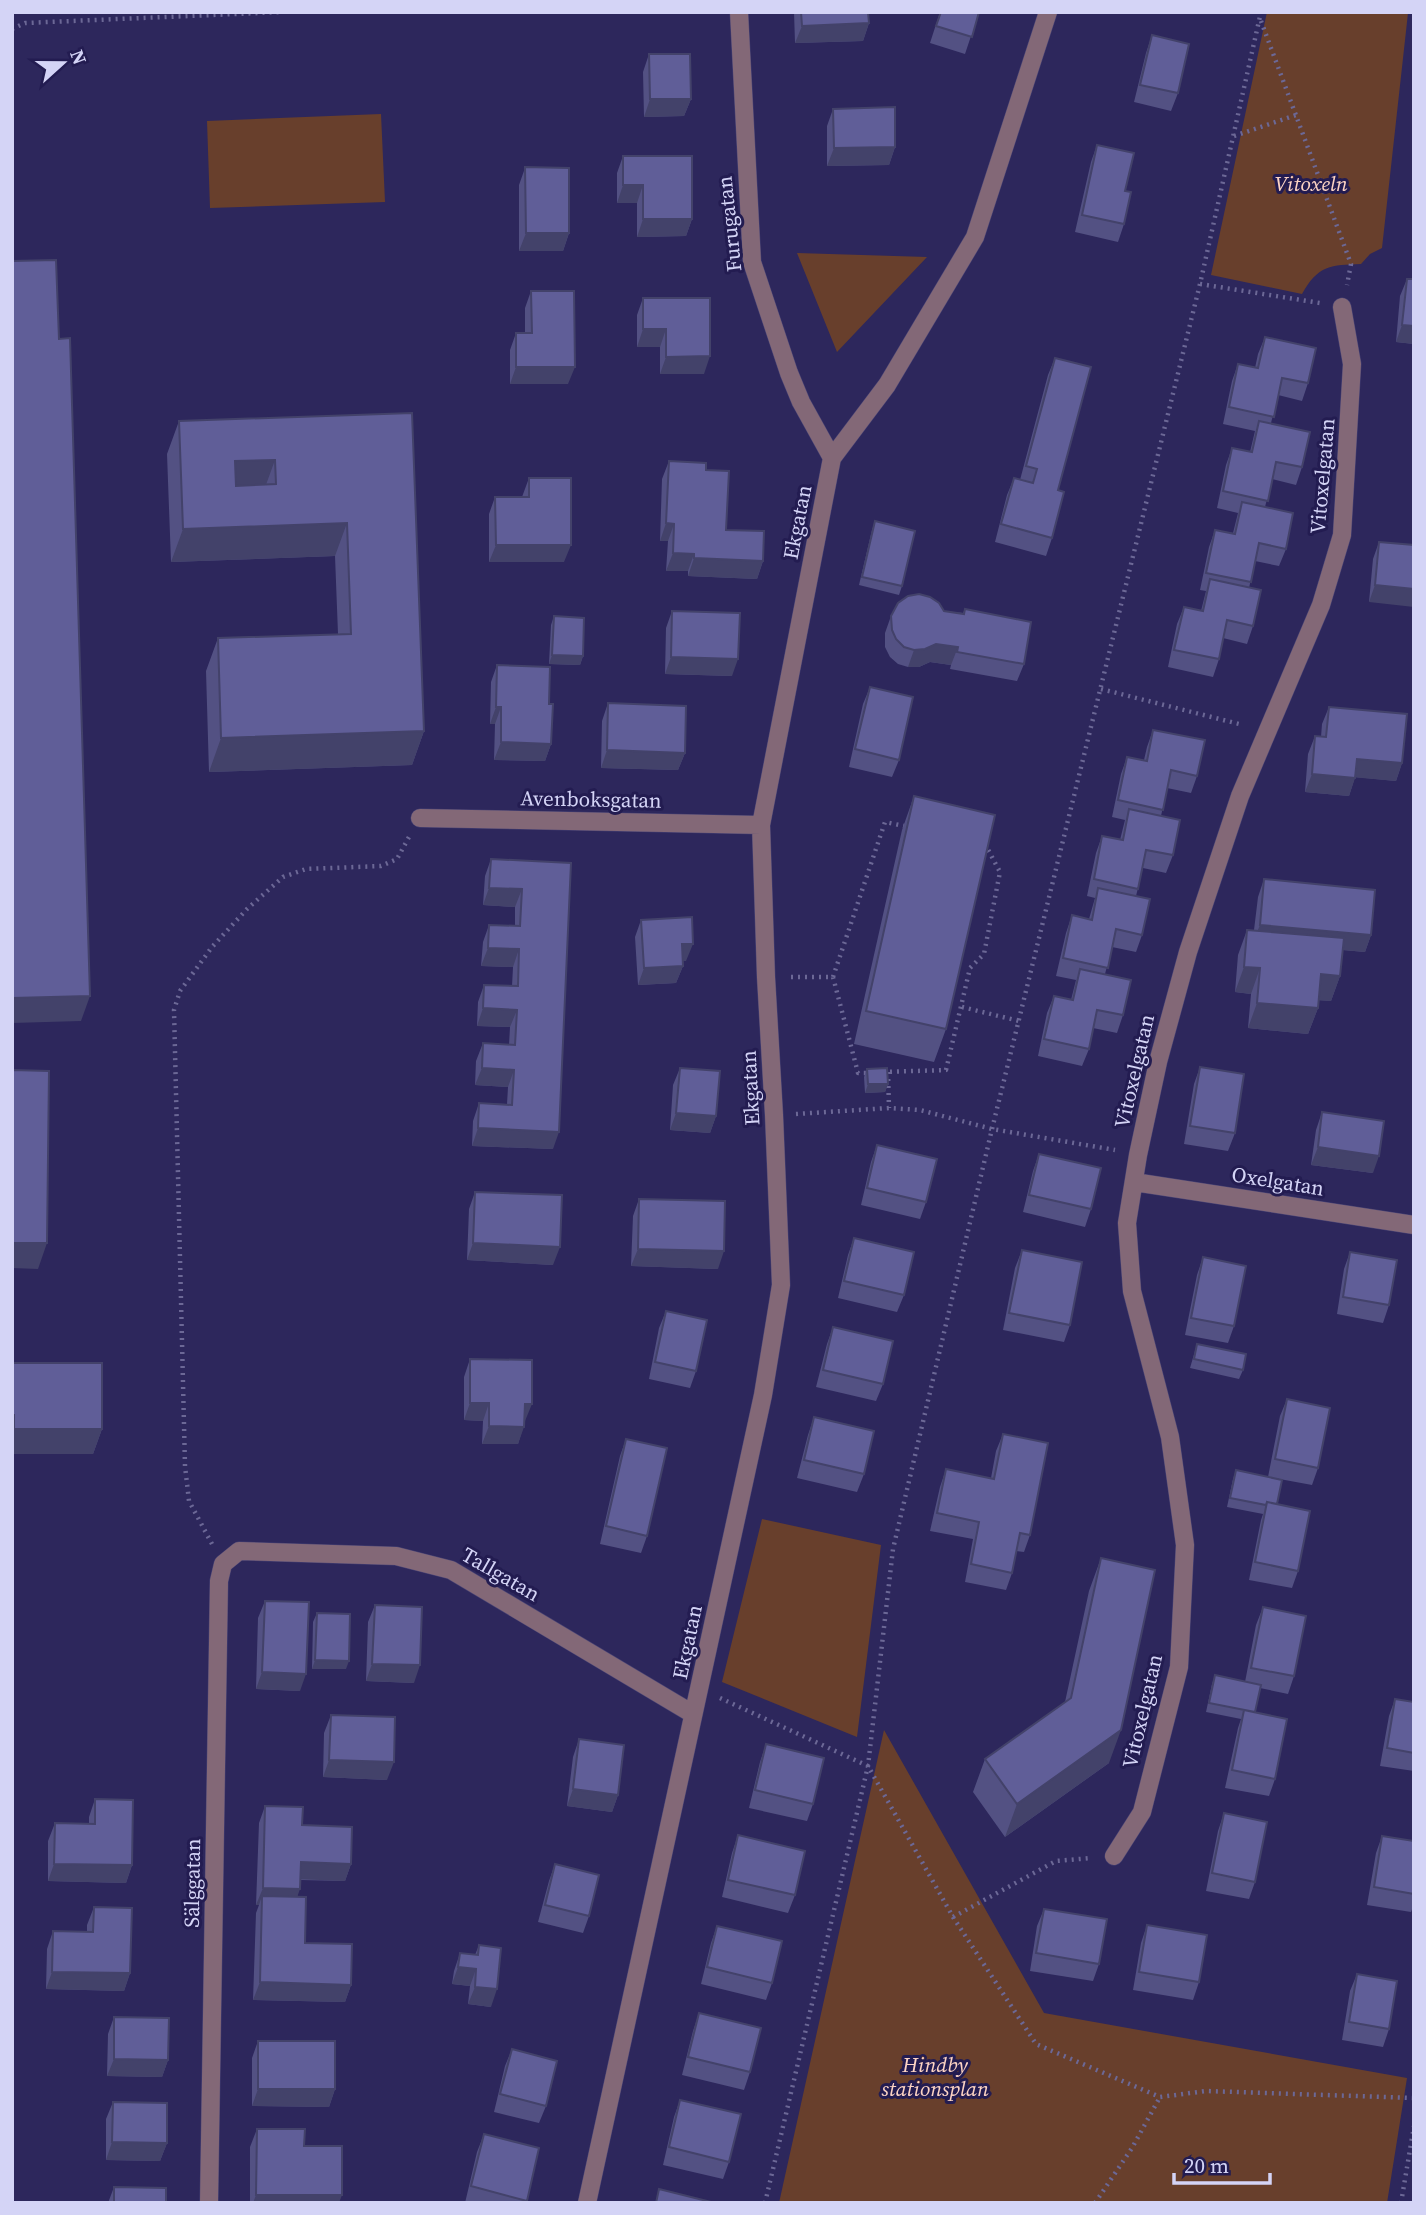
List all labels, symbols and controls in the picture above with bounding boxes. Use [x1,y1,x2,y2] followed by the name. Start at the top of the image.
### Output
[28,28,98,98] north arrow
[64,46,94,68] text: N
[1274,169,1348,198] park label: Vitoxeln
[710,174,748,273] street label: Furugatan
[1302,417,1342,535] street label: Vitoxelgatan
[776,482,818,562] street label: Ekgatan
[520,783,662,815] street label: Avenboksgatan
[1107,1011,1161,1131] street label: Vitoxelgatan
[734,1049,766,1126] street label: Ekgatan
[1230,1159,1327,1203] street label: Oxelgatan
[456,1540,546,1608] street label: Tallgatan
[665,1602,709,1682] street label: Ekgatan
[1115,1651,1169,1771] street label: Vitoxelgatan
[177,1838,207,1928] street label: Sälggatan
[881,2050,989,2103] park label: Hindby stationsplan
[1174,2142,1270,2186] scale bar
[1184,2151,1229,2180] text: 20 m

